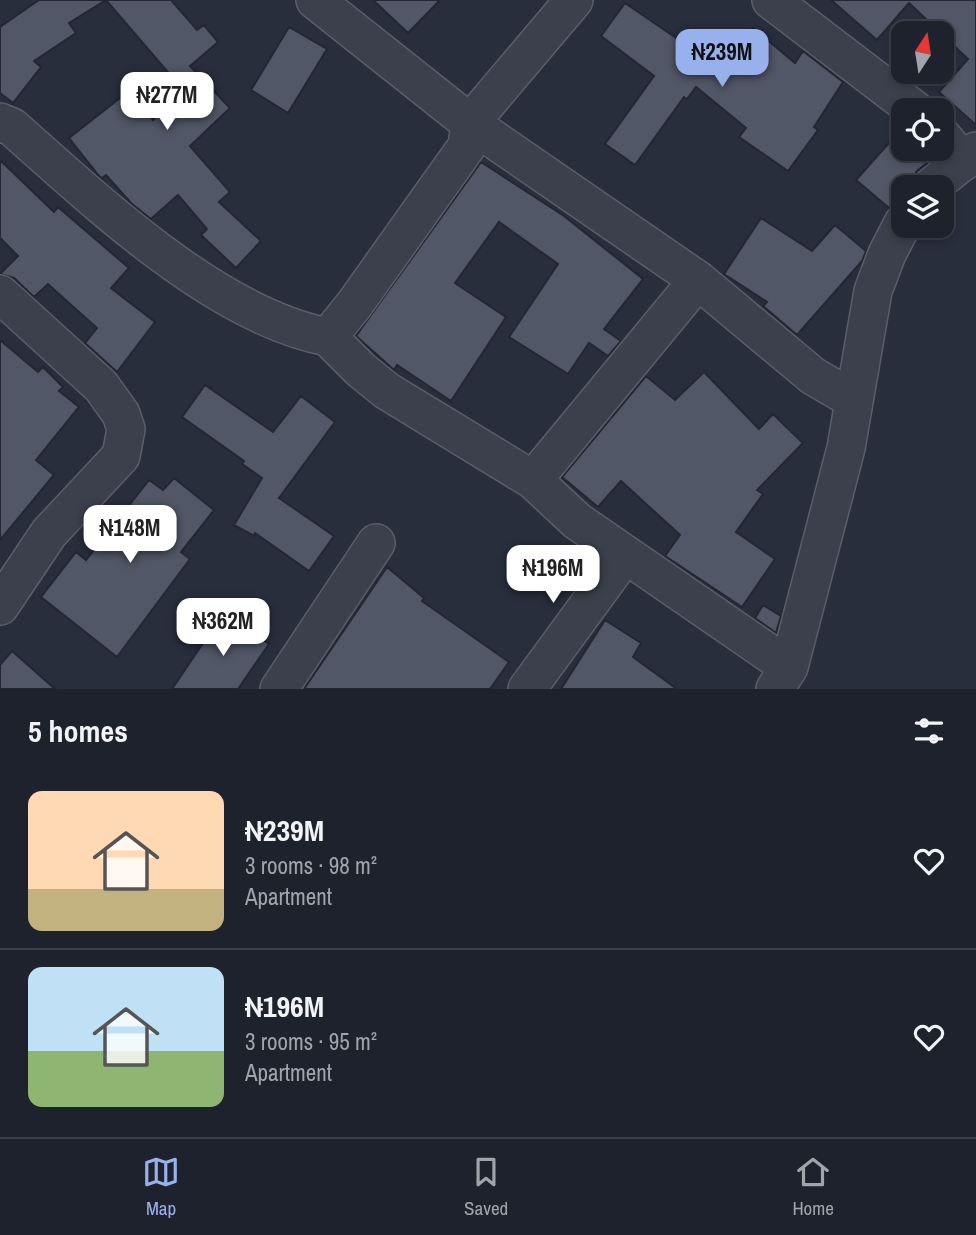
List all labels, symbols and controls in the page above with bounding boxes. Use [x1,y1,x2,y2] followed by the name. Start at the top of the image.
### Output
[891,21,954,84] north arrow
[891,21,954,238] map controls
[673,29,771,89] pin: ₦239M
[692,36,752,67] text: ₦239M
[118,72,216,132] pin: ₦277M
[137,79,197,110] text: ₦277M
[891,98,954,161] button: locate
[891,175,954,238] button: layers
[81,505,179,565] pin: ₦148M
[100,512,160,543] text: ₦148M
[504,546,602,605] pin: ₦196M
[523,552,583,583] text: ₦196M
[174,598,272,658] pin: ₦362M
[193,605,253,636] text: ₦362M
[28,711,128,751] text: 5 homes
[910,712,948,750] icon: filters
[245,810,324,850] text: ₦239M
[84,819,168,903] icon: home
[910,842,948,880] icon: heart
[245,850,377,881] text: 3 rooms · 98 m²
[245,881,332,912] text: Apartment
[245,986,324,1026] text: ₦196M
[84,995,168,1079] icon: home
[910,1018,948,1056] icon: heart
[245,1026,377,1057] text: 3 rooms · 95 m²
[245,1057,332,1088] text: Apartment
[142,1153,180,1221] tab: Map
[464,1153,508,1221] tab: Saved
[792,1153,834,1221] tab: Home

